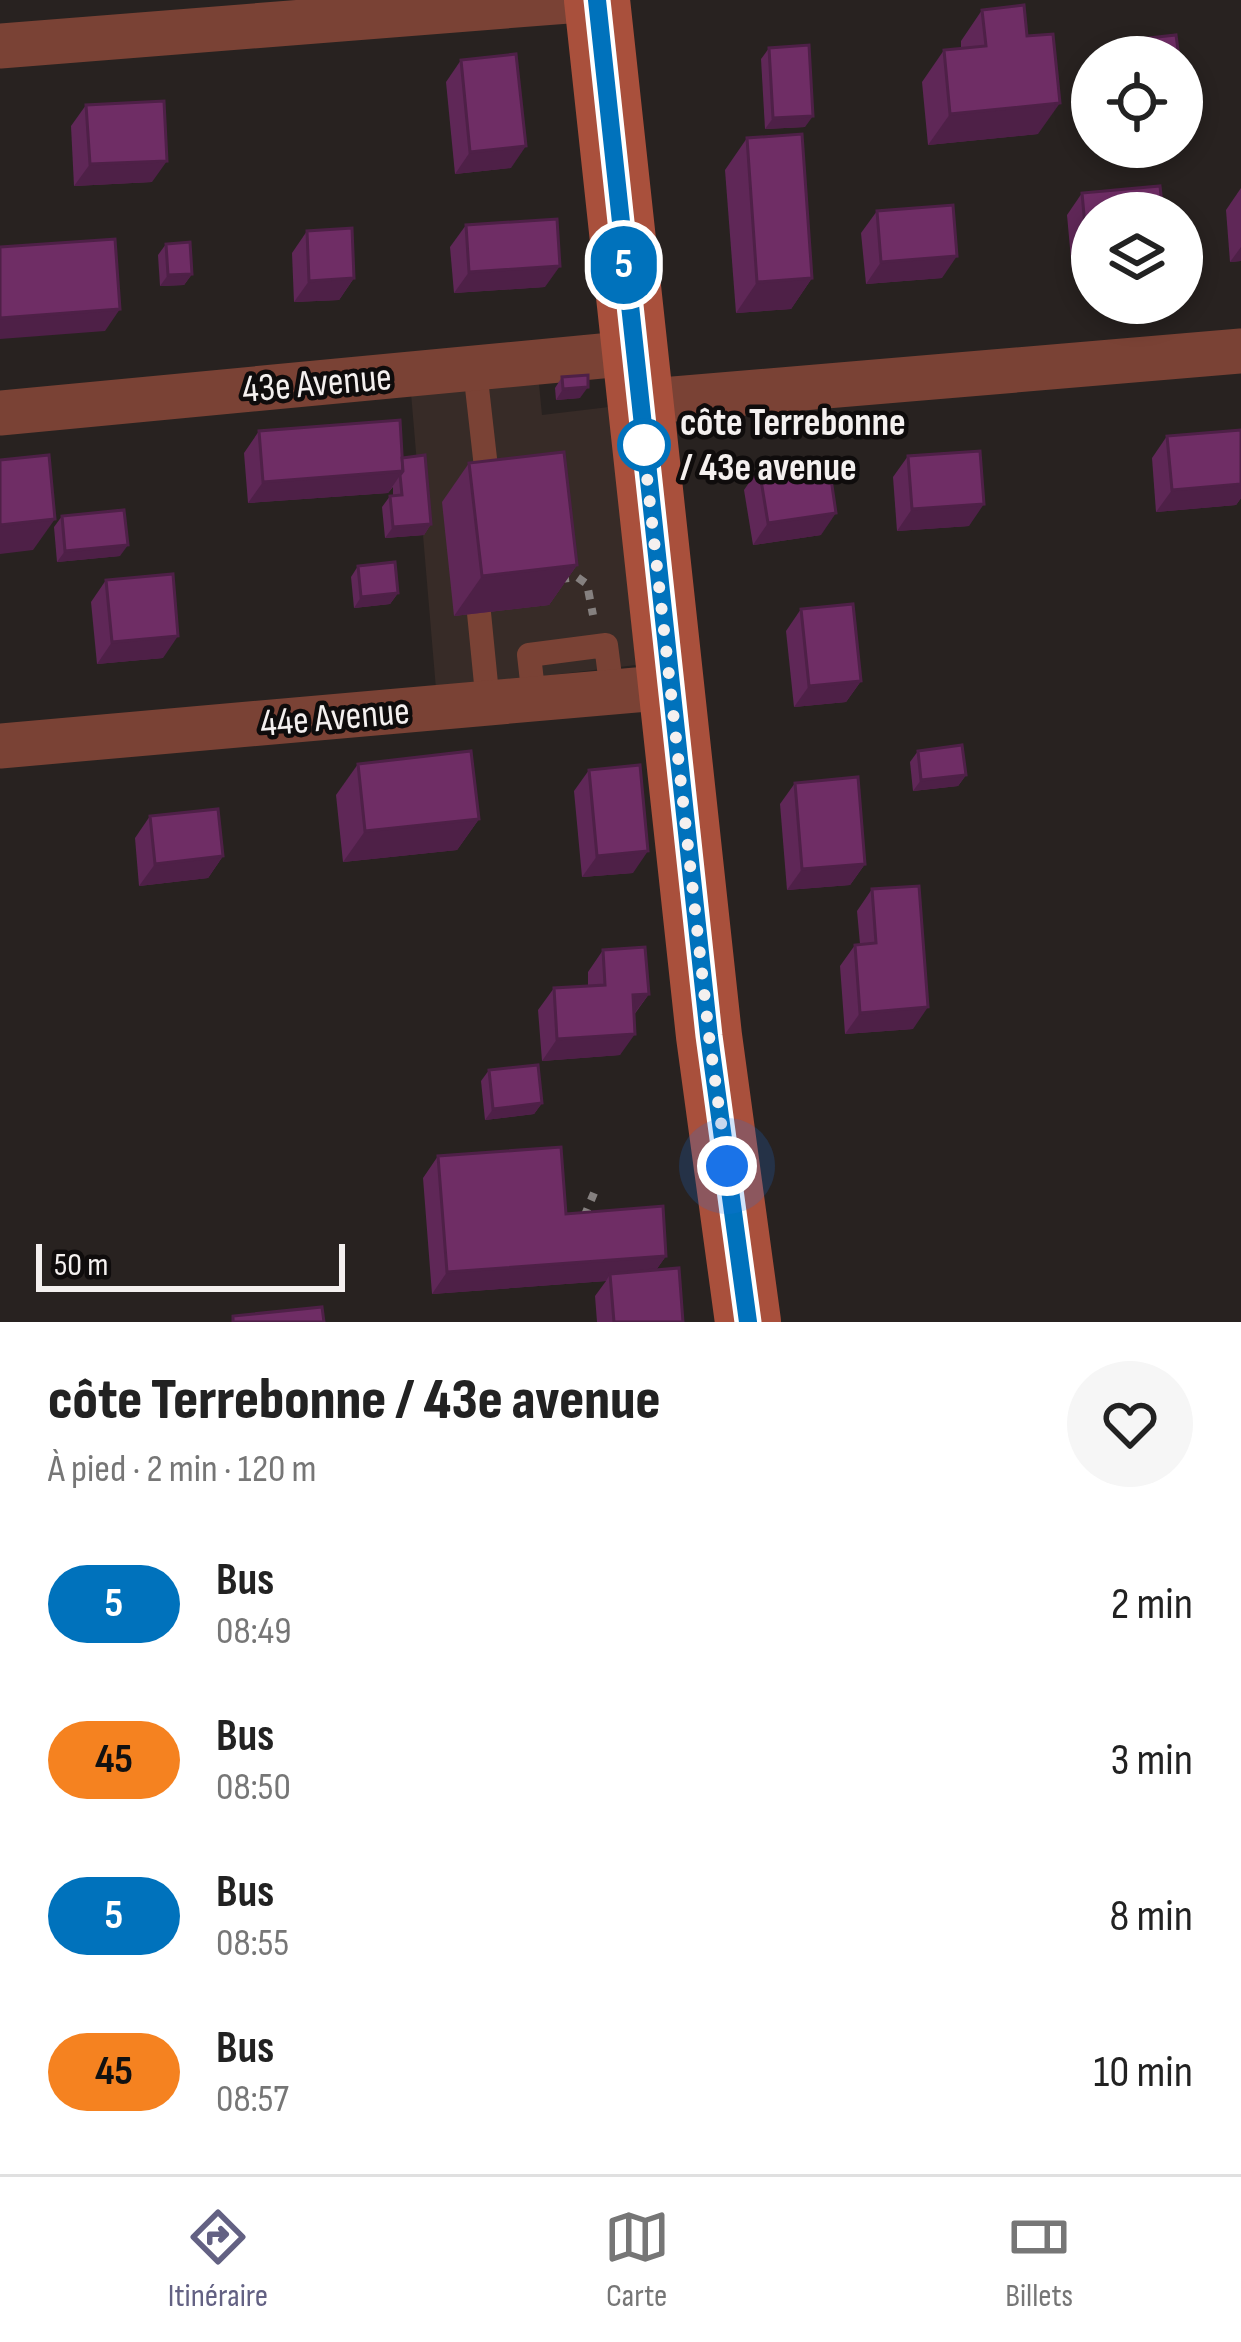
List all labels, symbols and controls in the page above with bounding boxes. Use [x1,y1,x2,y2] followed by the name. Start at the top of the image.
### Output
[1071,36,1203,324] map controls
[1071,36,1203,168] button: locate
[1071,192,1203,324] button: layers
[585,226,663,304] line badge: 5
[615,239,633,290] text: 5
[240,354,394,414] street label: 43e Avenue
[680,400,906,492] place label: côte Terrebonne / 43e avenue
[619,420,669,470] marker: côte Terrebonne / 43e avenue
[258,688,412,748] street label: 44e Avenue
[697,1136,757,1196] your location
[36,1238,345,1291] scale bar
[54,1245,108,1285] text: 50 m
[1067,1361,1193,1487] button: heart
[48,1367,660,1435] text: côte Terrebonne / 43e avenue
[48,1446,317,1493] text: À pied · 2 min · 120 m
[216,1553,274,1608] text: Bus
[1111,1577,1193,1632] text: 2 min
[105,1578,123,1629] text: 5
[216,1608,292,1655] text: 08:49
[216,1709,274,1764] text: Bus
[1110,1733,1193,1788] text: 3 min
[95,1734,133,1785] text: 45
[216,1764,291,1811] text: 08:50
[216,1865,274,1920] text: Bus
[1110,1889,1193,1944] text: 8 min
[105,1890,123,1941] text: 5
[216,1920,289,1967] text: 08:55
[216,2021,274,2076] text: Bus
[1094,2045,1193,2100] text: 10 min
[95,2046,133,2097] text: 45
[216,2076,289,2123] text: 08:57
[168,2204,268,2316] tab: Itinéraire
[604,2204,670,2316] tab: Carte
[1005,2204,1073,2316] tab: Billets

